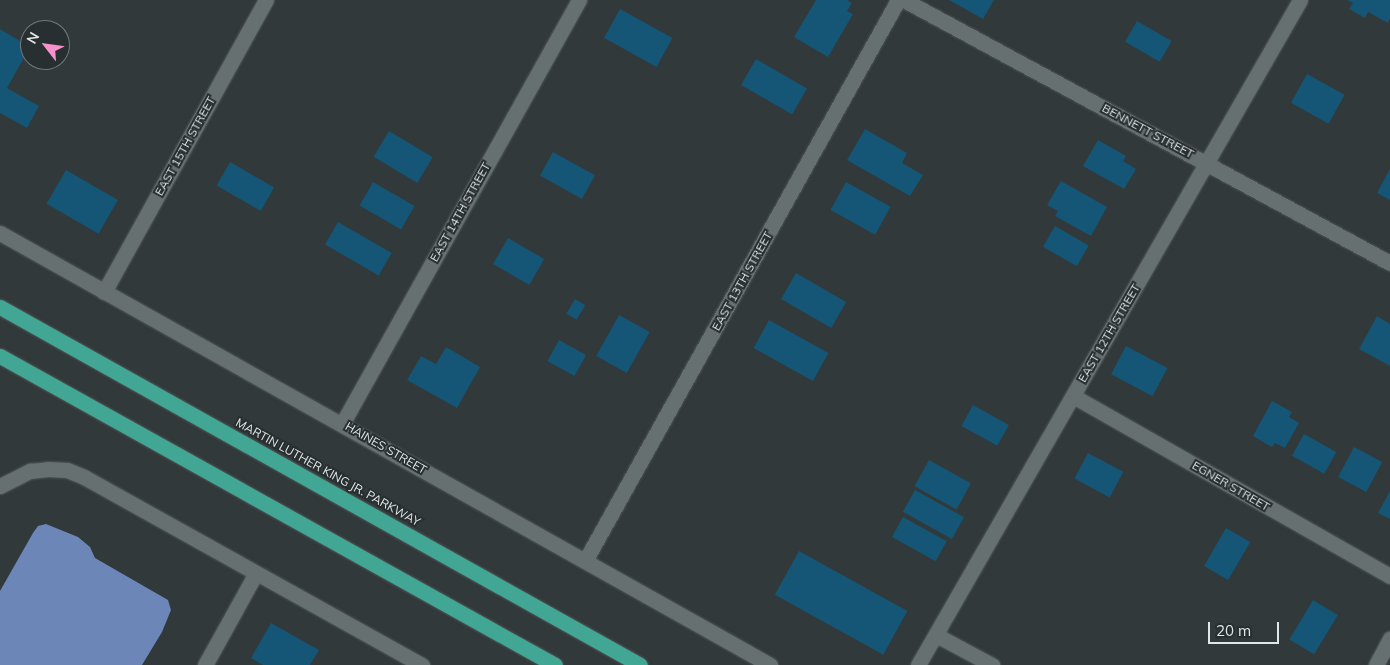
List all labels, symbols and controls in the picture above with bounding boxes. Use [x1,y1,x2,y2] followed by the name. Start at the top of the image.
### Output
[20,20,70,70] north arrow
[22,29,43,47] text: N
[152,94,218,198] street label: EAST 15TH STREET
[1100,101,1196,161] street label: BENNETT STREET
[427,160,493,264] street label: EAST 14TH STREET
[709,229,775,333] street label: EAST 13TH STREET
[1075,281,1143,385] street label: EAST 12TH STREET
[233,415,423,529] street label: MARTIN LUTHER KING JR. PARKWAY
[343,419,429,477] street label: HAINES STREET
[1190,458,1272,514] street label: EGNER STREET
[1210,612,1281,644] scale bar
[1216,621,1251,640] text: 20 m

